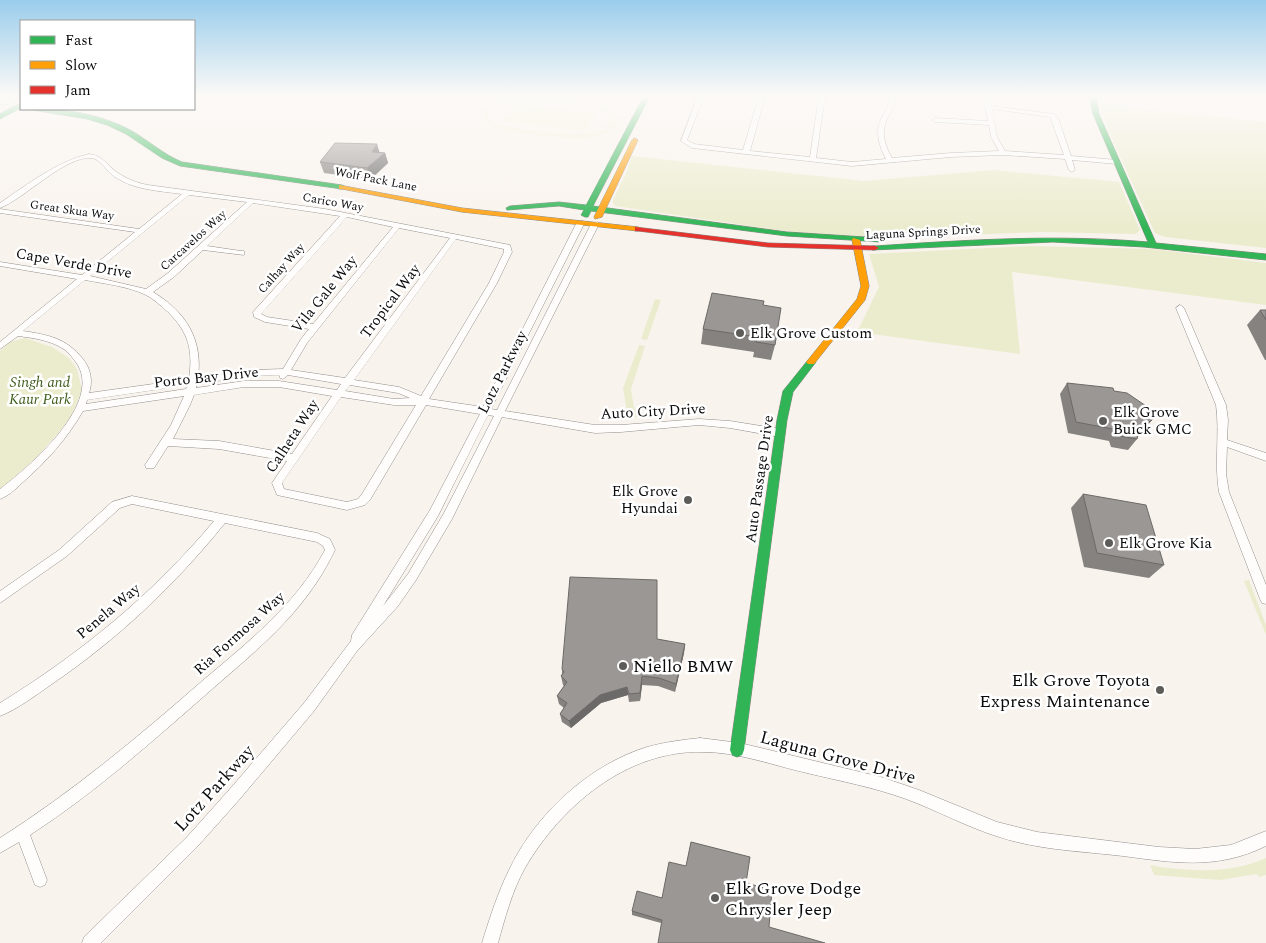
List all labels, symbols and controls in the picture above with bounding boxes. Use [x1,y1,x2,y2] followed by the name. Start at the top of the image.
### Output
[20,20,195,110] legend
[65,29,93,52] text: Fast
[65,54,97,77] text: Slow
[65,79,91,102] text: Jam
[333,162,419,197] street label: Wolf Pack Lane
[301,188,366,217] street label: Carico Way
[29,195,116,226] street label: Great Skua Way
[156,204,232,275] street label: Carcavelos Way
[865,220,981,245] street label: Laguna Springs Drive
[253,238,310,298] street label: Calhay Way
[14,242,134,285] street label: Cape Verde Drive
[286,250,364,338] street label: Vila Gale Way
[355,258,427,344] street label: Tropical Way
[750,322,872,345] place label: Elk Grove Custom
[472,326,534,418] street label: Lotz Parkway
[734,327,746,339] marker: Elk Grove Custom
[152,361,260,394] street label: Porto Bay Drive
[9,371,71,411] park label: Singh and Kaur Park
[260,394,325,478] street label: Calheta Way
[600,397,706,426] street label: Auto City Drive
[1113,401,1192,441] place label: Elk Grove Buick GMC
[739,414,780,545] street label: Auto Passage Drive
[1097,415,1109,427] marker: Elk Grove Buick GMC
[612,480,678,520] place label: Elk Grove Hyundai
[682,494,694,506] marker: Elk Grove Hyundai
[1119,532,1212,555] place label: Elk Grove Kia
[1103,537,1115,549] marker: Elk Grove Kia
[71,577,146,645] street label: Penela Way
[189,585,291,681] street label: Ria Formosa Way
[633,653,734,680] place label: Niello BMW
[617,660,629,672] marker: Niello BMW
[979,667,1150,715] place label: Elk Grove Toyota Express Maintenance
[1154,684,1166,696] marker: Elk Grove Toyota Express Maintenance
[757,724,919,791] street label: Laguna Grove Drive
[168,738,262,838] street label: Lotz Parkway
[725,875,861,923] place label: Elk Grove Dodge Chrysler Jeep
[709,892,721,904] marker: Elk Grove Dodge Chrysler Jeep

